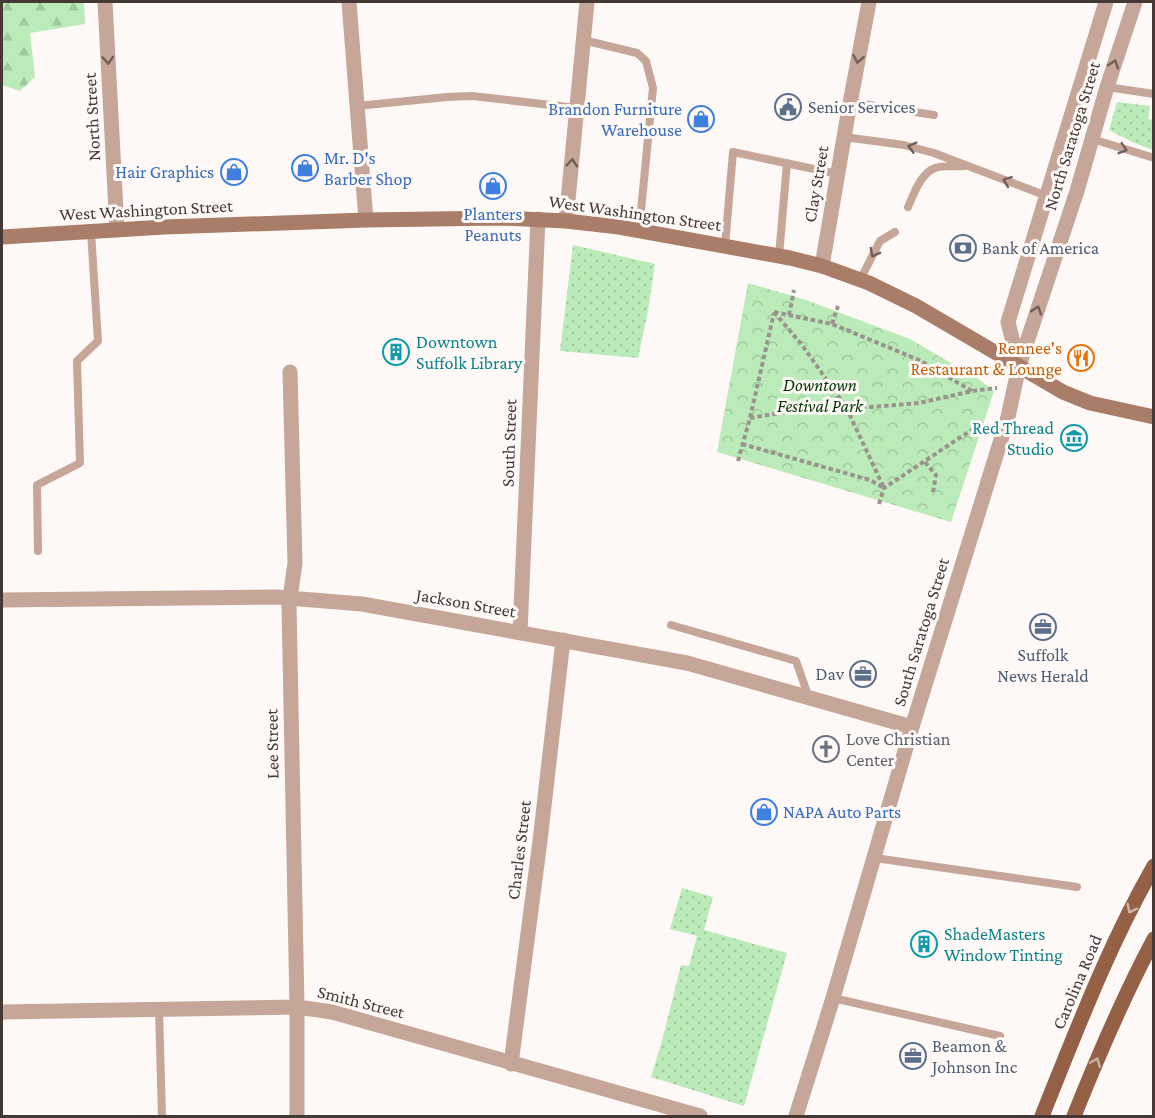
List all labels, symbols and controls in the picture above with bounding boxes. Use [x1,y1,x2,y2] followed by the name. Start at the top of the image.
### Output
[852,54,865,64] one-way arrow
[101,55,114,64] one-way arrow
[1040,58,1104,213] street label: North Saratoga Street
[1107,59,1119,70] one-way arrow
[80,71,104,162] street label: North Street
[773,92,803,122] public building icon: Senior Services
[808,97,916,117] place label: Senior Services
[548,99,682,140] place label: Brandon Furniture Warehouse
[686,104,716,134] shop icon: Brandon Furniture Warehouse
[907,142,918,154] one-way arrow
[1117,142,1128,154] one-way arrow
[799,143,833,224] street label: Clay Street
[324,148,412,189] place label: Mr. D's Barber Shop
[290,153,320,183] shop icon: Mr. D's Barber Shop
[219,157,249,187] shop icon: Hair Graphics
[565,158,578,167] one-way arrow
[115,162,214,182] place label: Hair Graphics
[478,171,508,201] shop icon: Planters Peanuts
[1002,176,1013,188] one-way arrow
[547,191,724,235] street label: West Washington Street
[59,195,234,225] street label: West Washington Street
[464,204,522,245] place label: Planters Peanuts
[948,233,978,263] bank icon: Bank of America
[982,238,1099,258] place label: Bank of America
[870,246,881,257] one-way arrow
[1030,305,1043,316] one-way arrow
[416,332,523,373] place label: Downtown Suffolk Library
[381,337,411,367] building icon: Downtown Suffolk Library
[911,338,1062,379] place label: Rennee's Restaurant & Lounge
[1066,343,1096,373] restaurant icon: Rennee's Restaurant & Lounge
[777,375,864,416] park label: Downtown Festival Park
[497,398,521,487] street label: South Street
[972,418,1055,459] place label: Red Thread Studio
[1059,423,1089,453] museum icon: Red Thread Studio
[889,554,953,709] street label: South Saratoga Street
[413,584,518,622] street label: Jackson Street
[1028,612,1058,642] office icon: Suffolk News Herald
[997,645,1089,686] place label: Suffolk News Herald
[848,659,878,689] office icon: Dav
[815,664,845,684] place label: Dav
[261,708,283,779] street label: Lee Street
[846,729,951,770] place label: Love Christian Center
[811,734,841,764] church icon: Love Christian Center
[749,797,779,827] shop icon: NAPA Auto Parts
[503,798,535,901] street label: Charles Street
[783,802,901,822] place label: NAPA Auto Parts
[1126,902,1138,913] one-way arrow
[944,924,1063,965] place label: ShadeMasters Window Tinting
[909,929,939,959] building icon: ShadeMasters Window Tinting
[1048,931,1106,1032] street label: Carolina Road
[316,982,407,1023] street label: Smith Street
[930,1036,1018,1077] place label: Beamon & Johnson Inc
[898,1041,928,1071] office icon: Beamon & Johnson Inc
[1089,1058,1101,1069] one-way arrow

